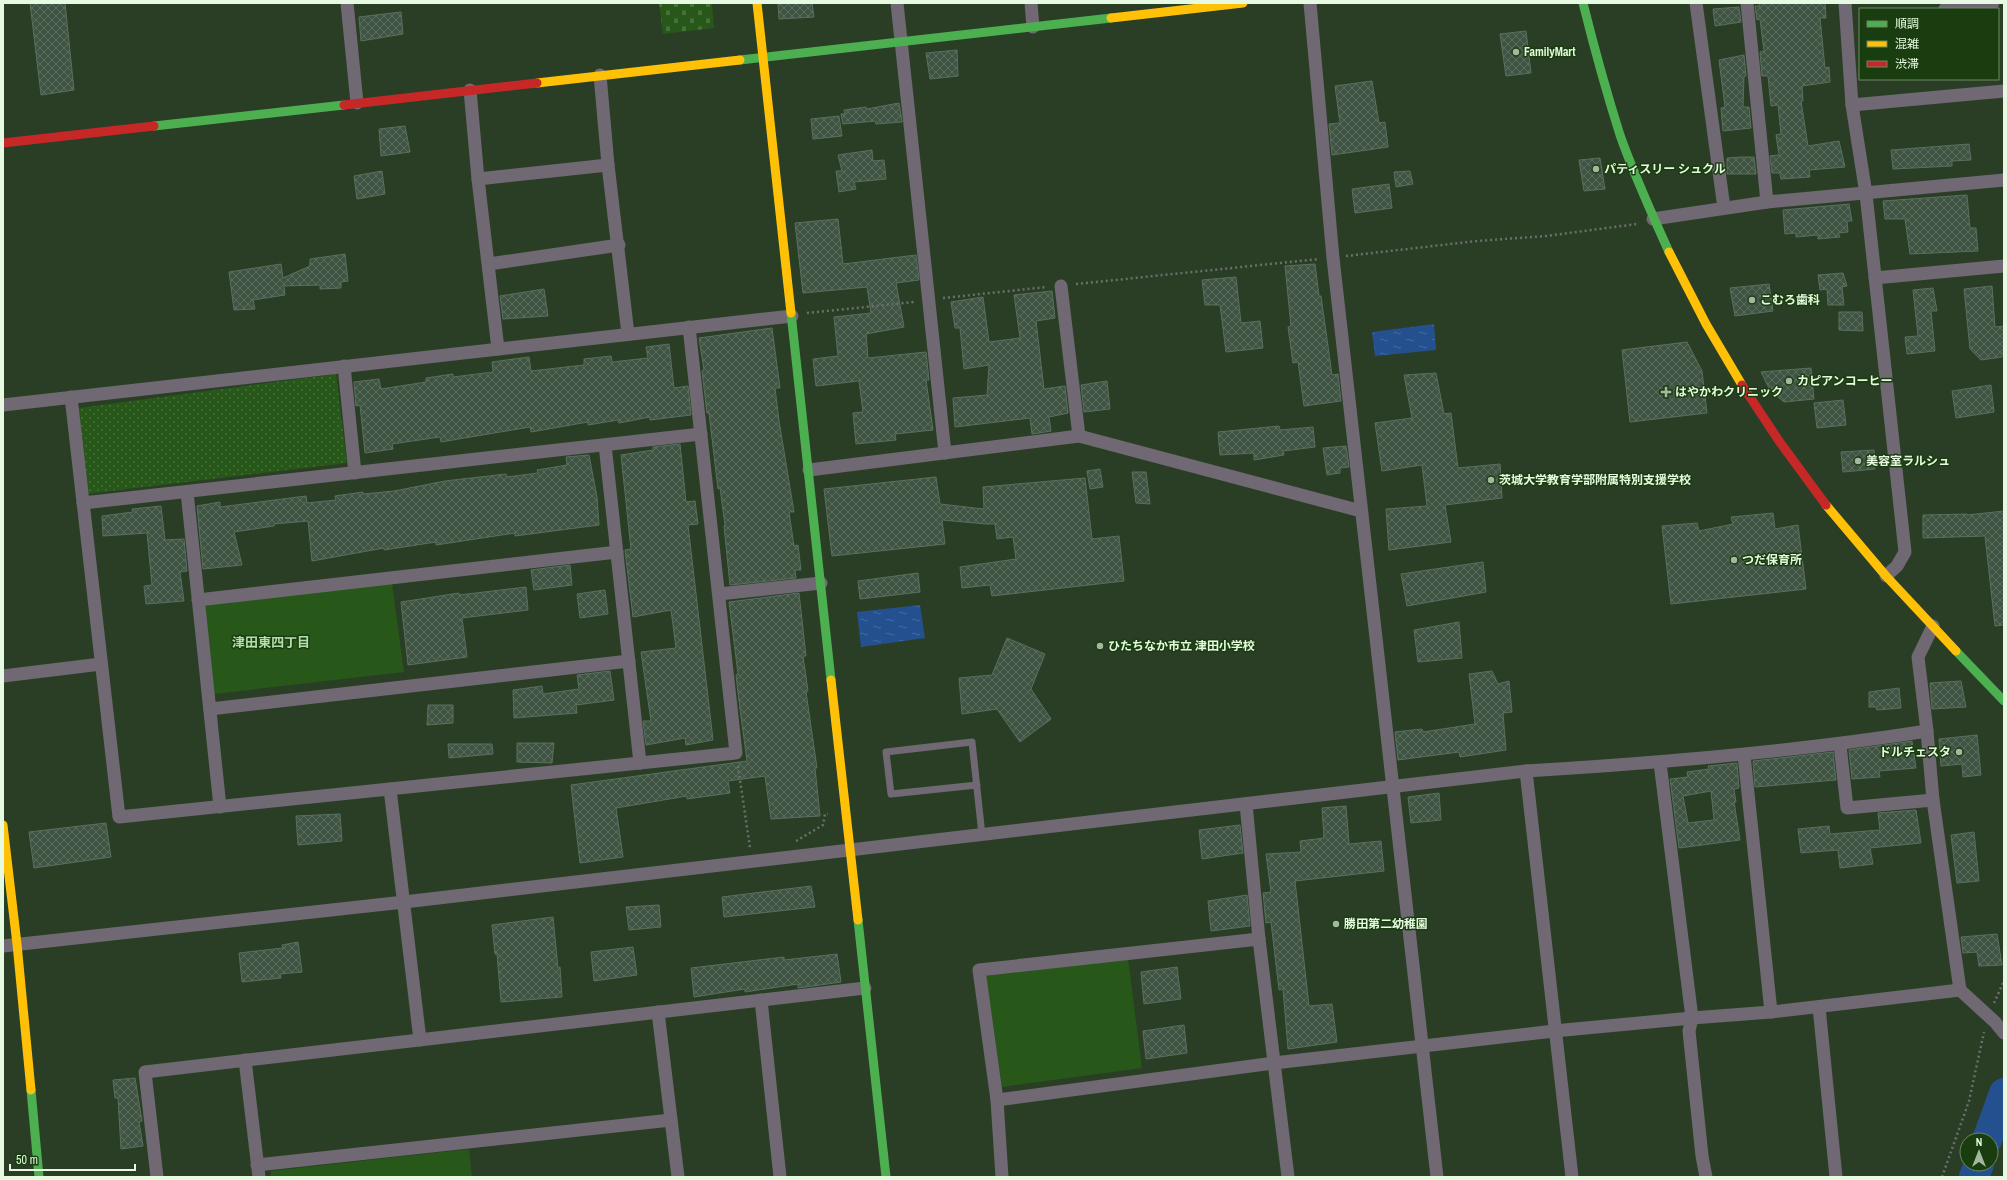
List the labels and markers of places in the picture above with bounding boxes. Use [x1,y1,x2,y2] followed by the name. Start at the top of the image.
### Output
[1524,44,1576,60] place label: FamilyMart
[1511,47,1521,57] marker: FamilyMart
[1604,161,1726,177] place label: パティスリー シュクル
[1591,164,1601,174] marker: パティスリー シュクル
[1760,292,1820,308] place label: こむろ歯科
[1747,295,1757,305] marker: こむろ歯科
[1797,373,1893,389] place label: カピアンコーヒー
[1784,376,1794,386] marker: カピアンコーヒー
[1675,384,1783,400] place label: はやかわクリニック
[1660,386,1672,398] marker: はやかわクリニック
[1866,453,1950,469] place label: 美容室ラルシュ
[1853,456,1863,466] marker: 美容室ラルシュ
[1499,472,1691,488] place label: 茨城大学教育学部附属特別支援学校
[1486,475,1496,485] marker: 茨城大学教育学部附属特別支援学校
[1742,552,1802,568] place label: つだ保育所
[1729,555,1739,565] marker: つだ保育所
[1108,638,1255,654] place label: ひたちなか市立 津田小学校
[1095,641,1105,651] marker: ひたちなか市立 津田小学校
[1879,744,1951,760] place label: ドルチェスタ
[1954,747,1964,757] marker: ドルチェスタ
[1344,916,1428,932] place label: 勝田第二幼稚園
[1331,919,1341,929] marker: 勝田第二幼稚園

